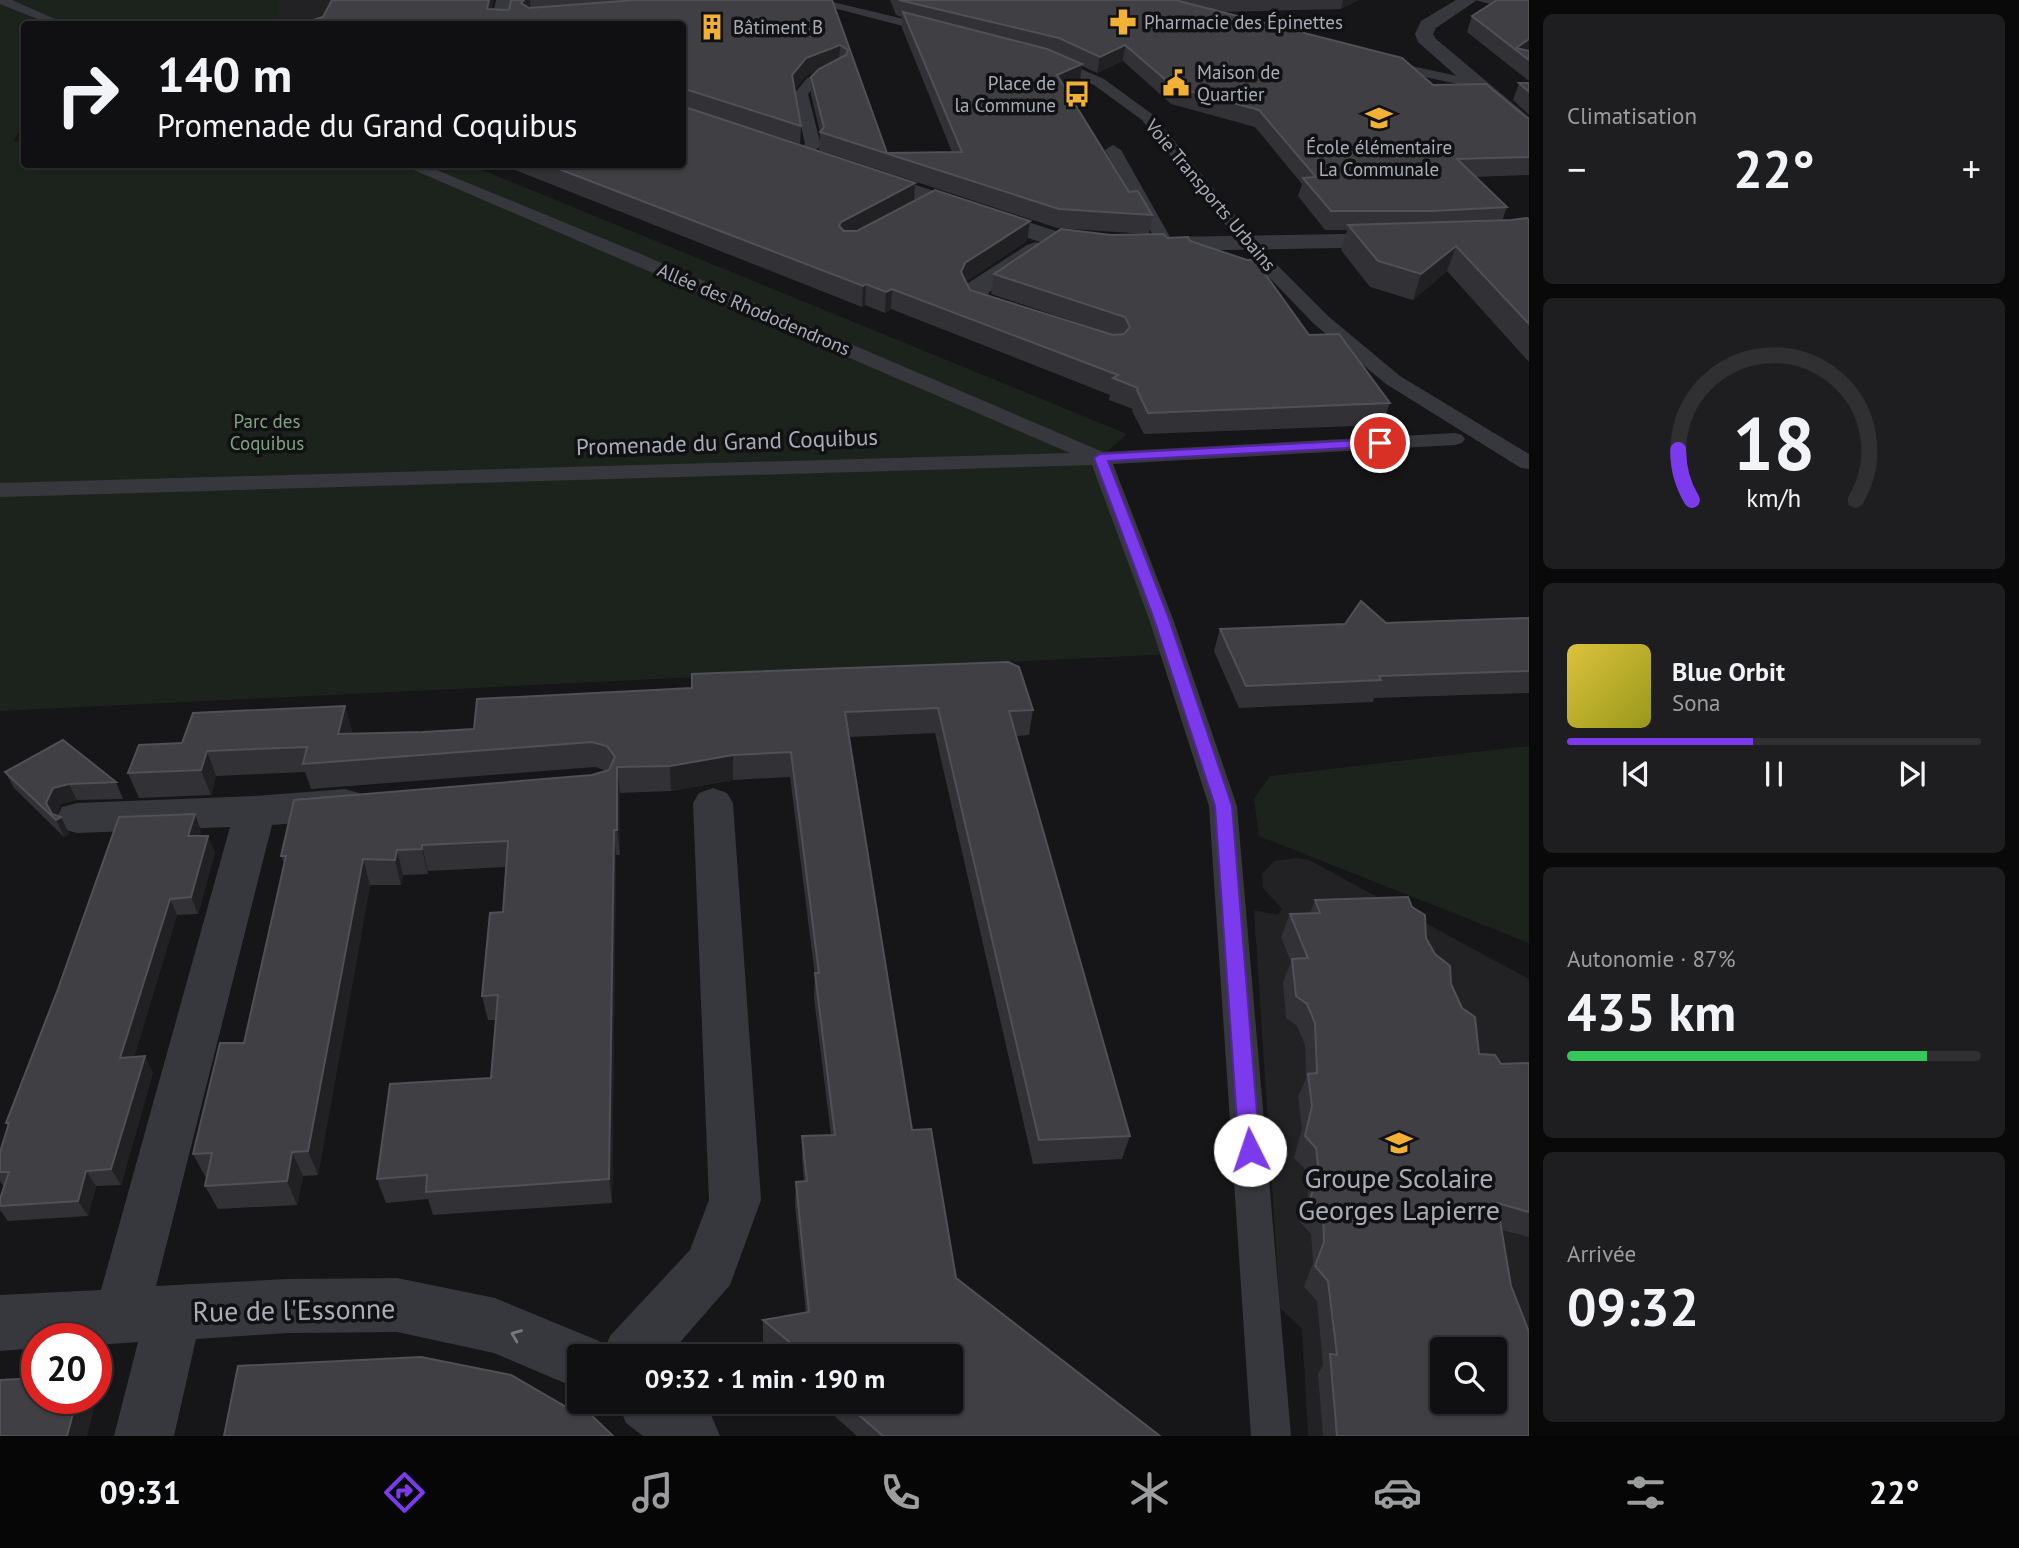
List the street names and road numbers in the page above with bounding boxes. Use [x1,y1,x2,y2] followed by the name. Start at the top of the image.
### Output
[1140,113,1282,276] street label: Voie Transports Urbains
[654,257,854,361] street label: Allée des Rhododendrons
[575,422,878,461] street label: Promenade du Grand Coquibus
[192,1289,396,1330] street label: Rue de l'Essonne

